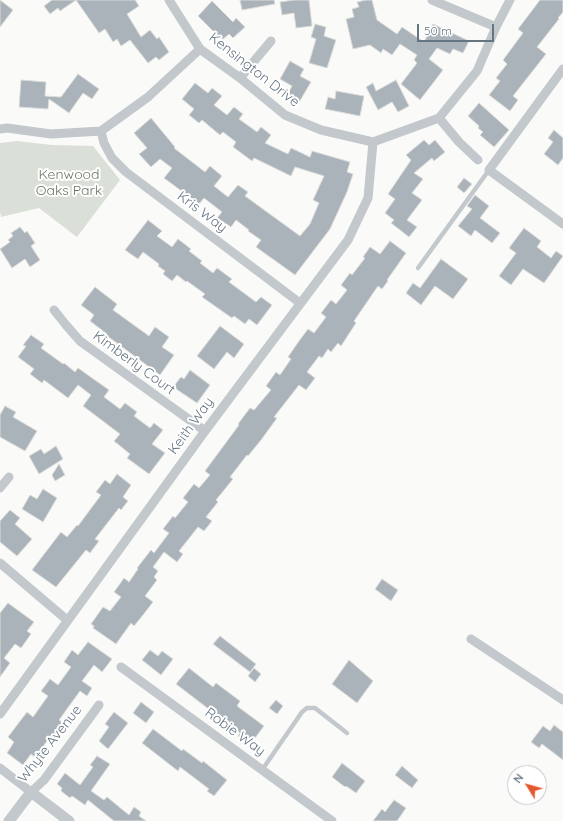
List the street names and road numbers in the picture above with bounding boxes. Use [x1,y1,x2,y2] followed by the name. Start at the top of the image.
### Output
[205,29,303,111] street label: Kensington Drive
[174,188,230,236] street label: Kris Way
[90,328,178,398] street label: Kimberly Court
[165,394,217,458] street label: Keith Way
[15,702,85,786] street label: Whyte Avenue
[201,704,269,760] street label: Robie Way

